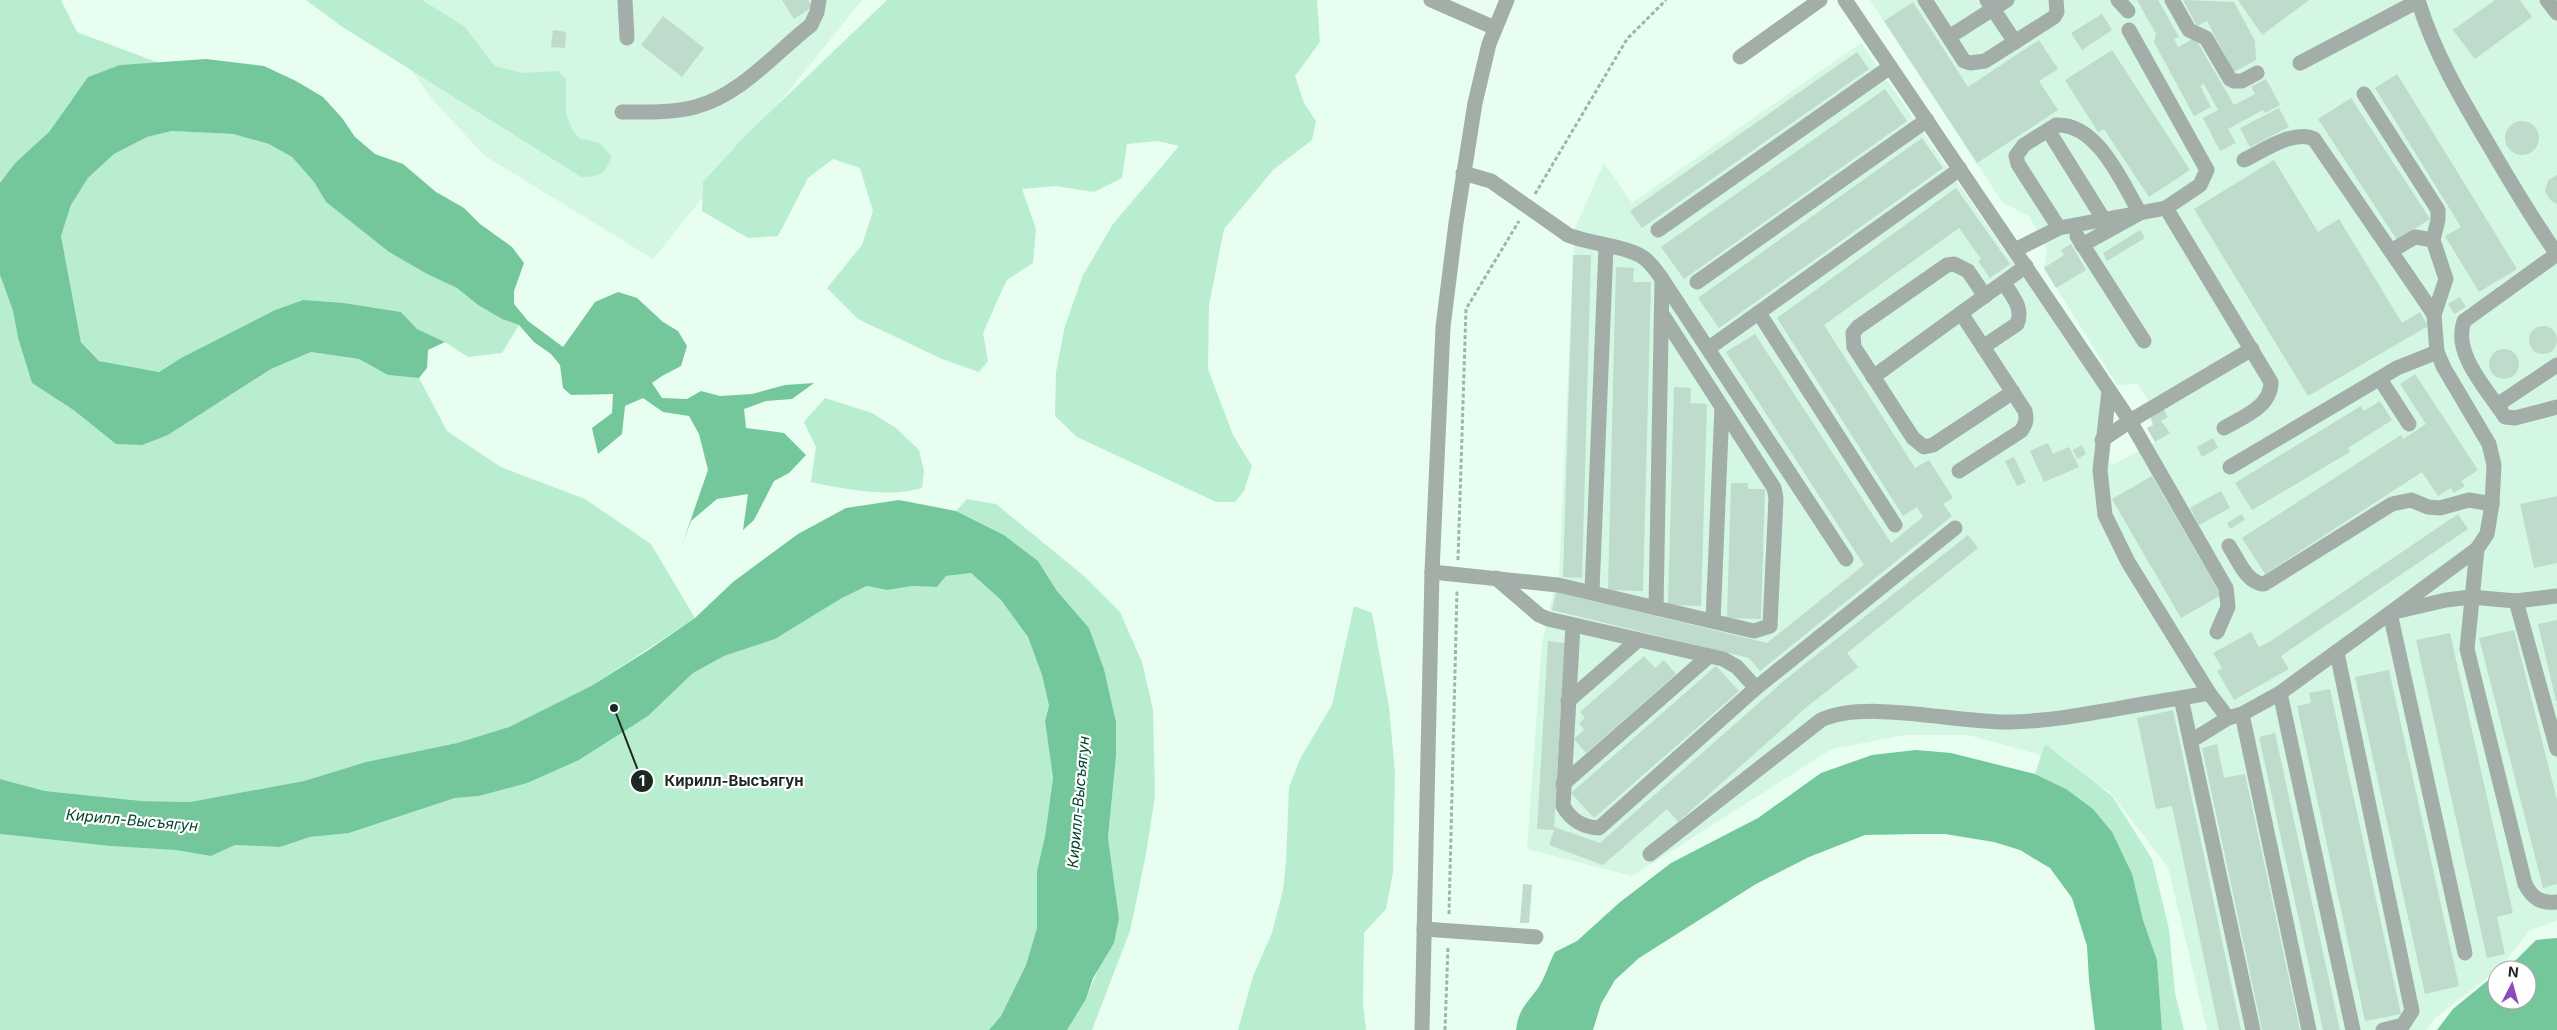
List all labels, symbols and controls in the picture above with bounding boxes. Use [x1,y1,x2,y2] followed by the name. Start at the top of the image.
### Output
[1063,735,1093,869] water label: Кирилл-Высъягун
[630,766,814,796] callout: Кирилл-Высъягун
[639,771,645,790] text: 1
[664,771,804,790] text: Кирилл-Высъягун
[65,805,199,835] water label: Кирилл-Высъягун
[2487,960,2537,1010] north arrow
[2507,963,2520,981] text: N

